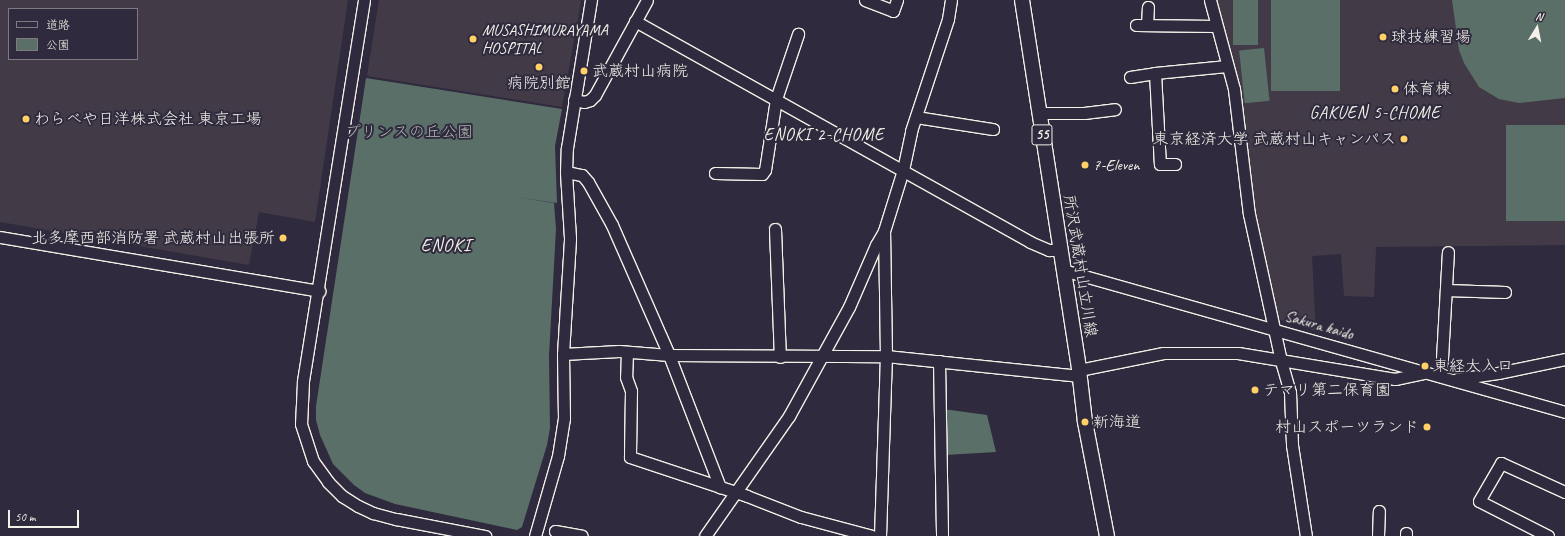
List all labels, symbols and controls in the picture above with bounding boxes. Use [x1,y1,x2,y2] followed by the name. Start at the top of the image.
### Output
[8,8,138,60] legend
[1517,8,1557,48] north arrow
[1535,9,1544,24] text: N
[46,17,70,33] text: 道路
[482,20,608,58] place label: MUSASHIMURAYAMA HOSPITAL
[1391,27,1471,47] place label: 球技練習場
[1378,32,1388,42] marker: 球技練習場
[467,33,479,45] marker: MUSASHIMURAYAMA HOSPITAL
[46,37,70,53] text: 公園
[592,61,688,81] place label: 武蔵村山病院
[534,62,544,72] marker: 病院別館
[579,66,589,76] marker: 武蔵村山病院
[507,73,571,93] place label: 病院別館
[1403,79,1451,99] place label: 体育棟
[1390,84,1400,94] marker: 体育棟
[1310,103,1440,123] district label: GAKUEN 5-CHOME
[34,109,262,129] place label: わらべや日洋株式会社 東京工場
[21,114,31,124] marker: わらべや日洋株式会社 東京工場
[345,122,473,142] park label: プリンスの丘公園
[1031,122,1053,148] road number: 55
[764,125,884,145] district label: ENOKI 2-CHOME
[1152,129,1396,149] place label: 東京経済大学 武蔵村山キャンパス
[1399,134,1409,144] marker: 東京経済大学 武蔵村山キャンパス
[1093,155,1139,175] place label: 7-Eleven
[1080,160,1090,170] marker: 7-Eleven
[1059,193,1101,339] street label: 所沢武蔵村山立川線
[31,228,275,248] place label: 北多摩西部消防署 武蔵村山出張所
[278,233,288,243] marker: 北多摩西部消防署 武蔵村山出張所
[421,234,471,256] district label: ENOKI
[1283,306,1355,344] street label: Sakura kaido
[1433,356,1513,376] place label: 東経大入口
[1420,361,1430,371] marker: 東経大入口
[1263,380,1391,400] place label: テマリ第二保育園
[1250,385,1260,395] marker: テマリ第二保育園
[1093,412,1141,432] place label: 新海道
[1080,417,1090,427] marker: 新海道
[1275,417,1419,437] place label: 村山スポーツランド
[1422,422,1432,432] marker: 村山スポーツランド
[10,502,81,528] scale bar
[15,509,35,525] text: 50 m

